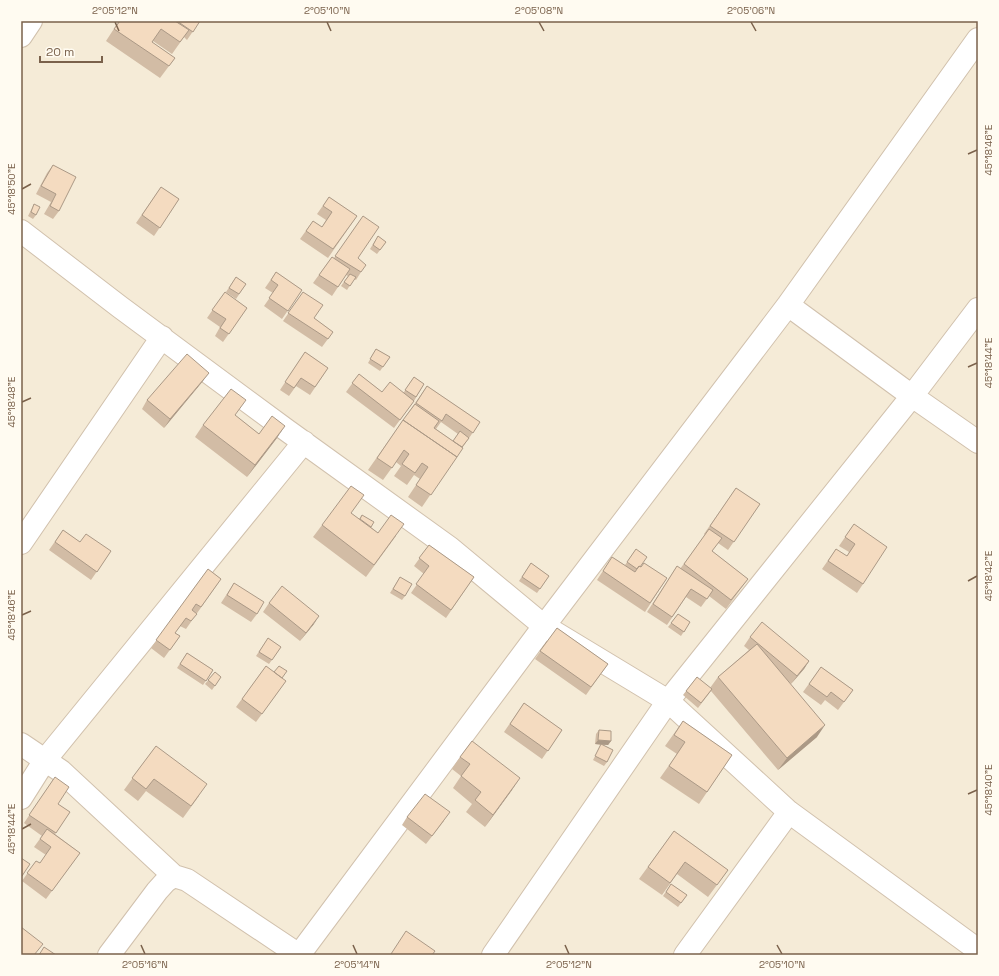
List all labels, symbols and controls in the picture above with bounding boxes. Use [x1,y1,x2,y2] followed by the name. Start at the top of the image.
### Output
[92,4,138,17] text: 2°05'12"N
[304,4,350,17] text: 2°05'10"N
[515,4,563,17] text: 2°05'08"N
[727,4,775,17] text: 2°05'06"N
[40,38,102,64] scale bar
[46,44,74,60] text: 20 m
[982,124,995,175] text: 45°18'46"E
[5,163,18,215] text: 45°18'50"E
[982,337,995,388] text: 45°18'44"E
[5,376,18,427] text: 45°18'48"E
[982,550,995,601] text: 45°18'42"E
[5,589,18,640] text: 45°18'46"E
[982,764,995,816] text: 45°18'40"E
[5,803,18,854] text: 45°18'44"E
[122,958,168,971] text: 2°05'16"N
[334,958,380,971] text: 2°05'14"N
[546,958,592,971] text: 2°05'12"N
[759,958,805,971] text: 2°05'10"N

